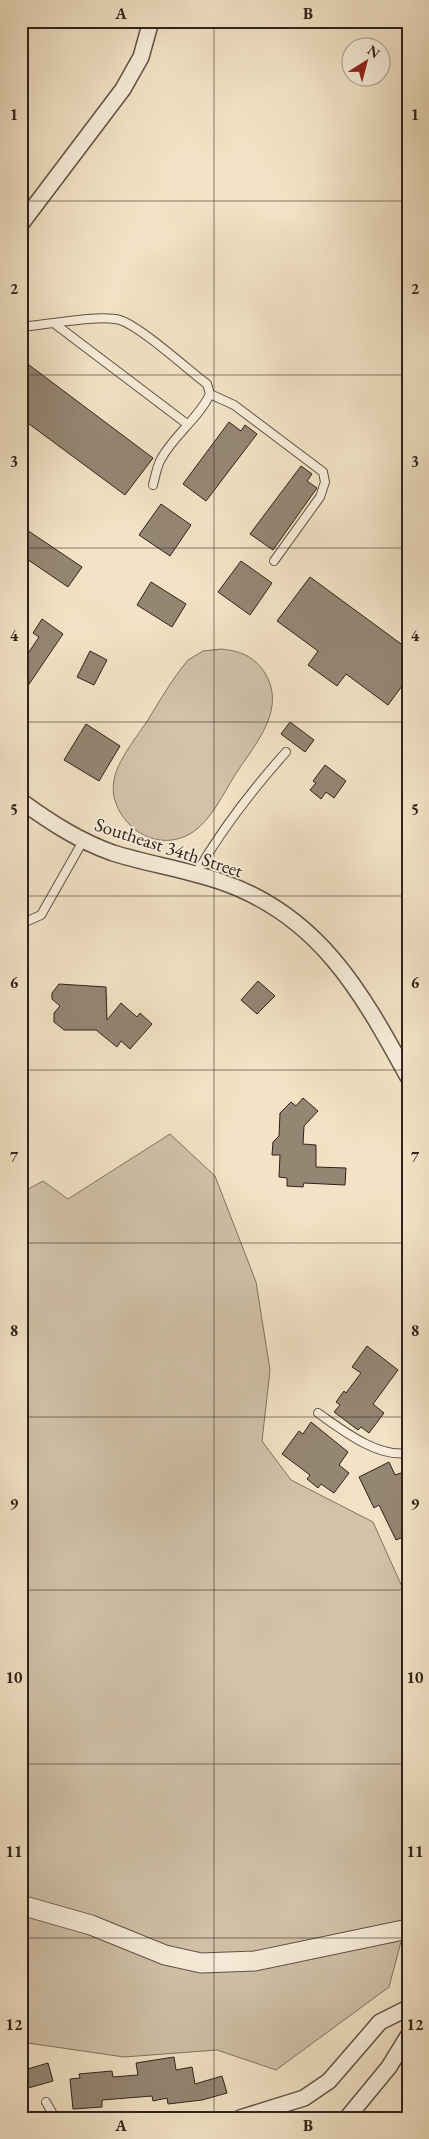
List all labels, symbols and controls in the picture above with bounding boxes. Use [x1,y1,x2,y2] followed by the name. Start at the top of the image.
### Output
[114,3,127,24] text: A
[303,3,313,24] text: B
[342,38,392,88] north arrow
[364,41,384,62] text: N
[10,104,18,125] text: 1
[411,104,419,125] text: 1
[10,278,19,299] text: 2
[411,278,420,299] text: 2
[10,451,18,472] text: 3
[411,451,419,472] text: 3
[10,625,19,646] text: 4
[411,625,420,646] text: 4
[10,799,18,820] text: 5
[411,799,419,820] text: 5
[92,812,246,883] street label: Southeast 34th Street
[10,972,19,993] text: 6
[411,972,420,993] text: 6
[10,1146,19,1167] text: 7
[411,1146,420,1167] text: 7
[10,1320,18,1341] text: 8
[411,1320,419,1341] text: 8
[10,1493,19,1514] text: 9
[411,1493,420,1514] text: 9
[6,1667,23,1688] text: 10
[407,1667,424,1688] text: 10
[6,1841,22,1862] text: 11
[407,1841,423,1862] text: 11
[6,2014,23,2035] text: 12
[407,2014,424,2035] text: 12
[114,2115,127,2136] text: A
[303,2115,313,2136] text: B

